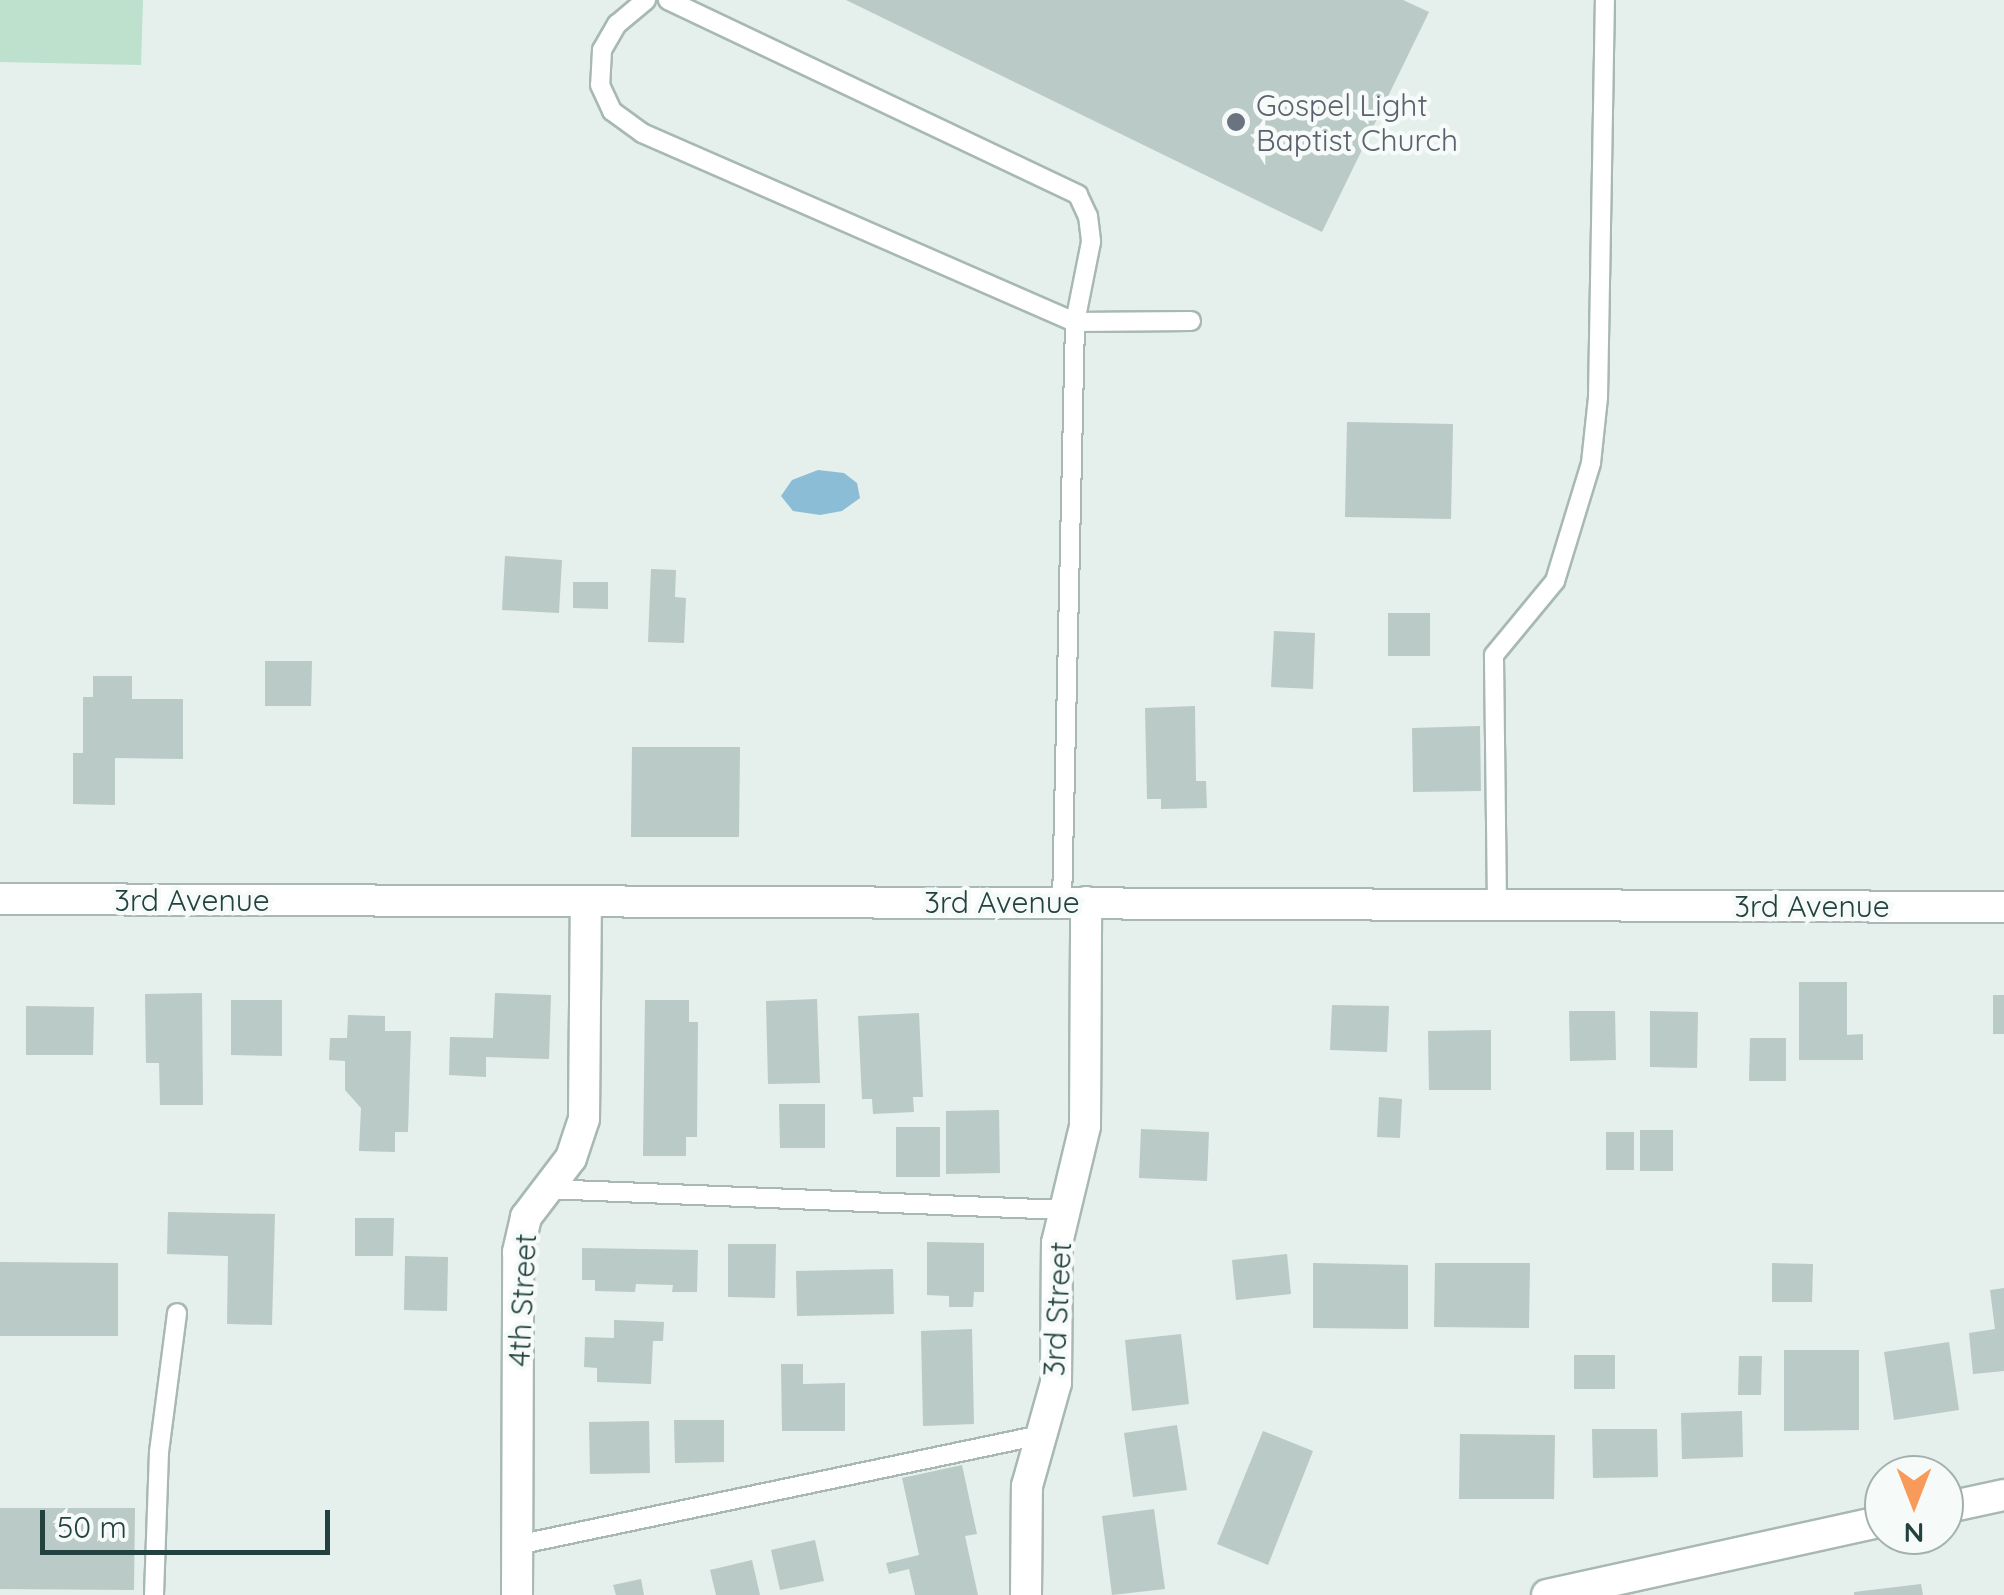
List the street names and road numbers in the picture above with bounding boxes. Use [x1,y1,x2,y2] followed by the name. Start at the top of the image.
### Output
[114,882,270,918] street label: 3rd Avenue
[924,884,1080,920] street label: 3rd Avenue
[1734,888,1890,924] street label: 3rd Avenue
[501,1233,543,1367] street label: 4th Street
[1035,1241,1079,1377] street label: 3rd Street

